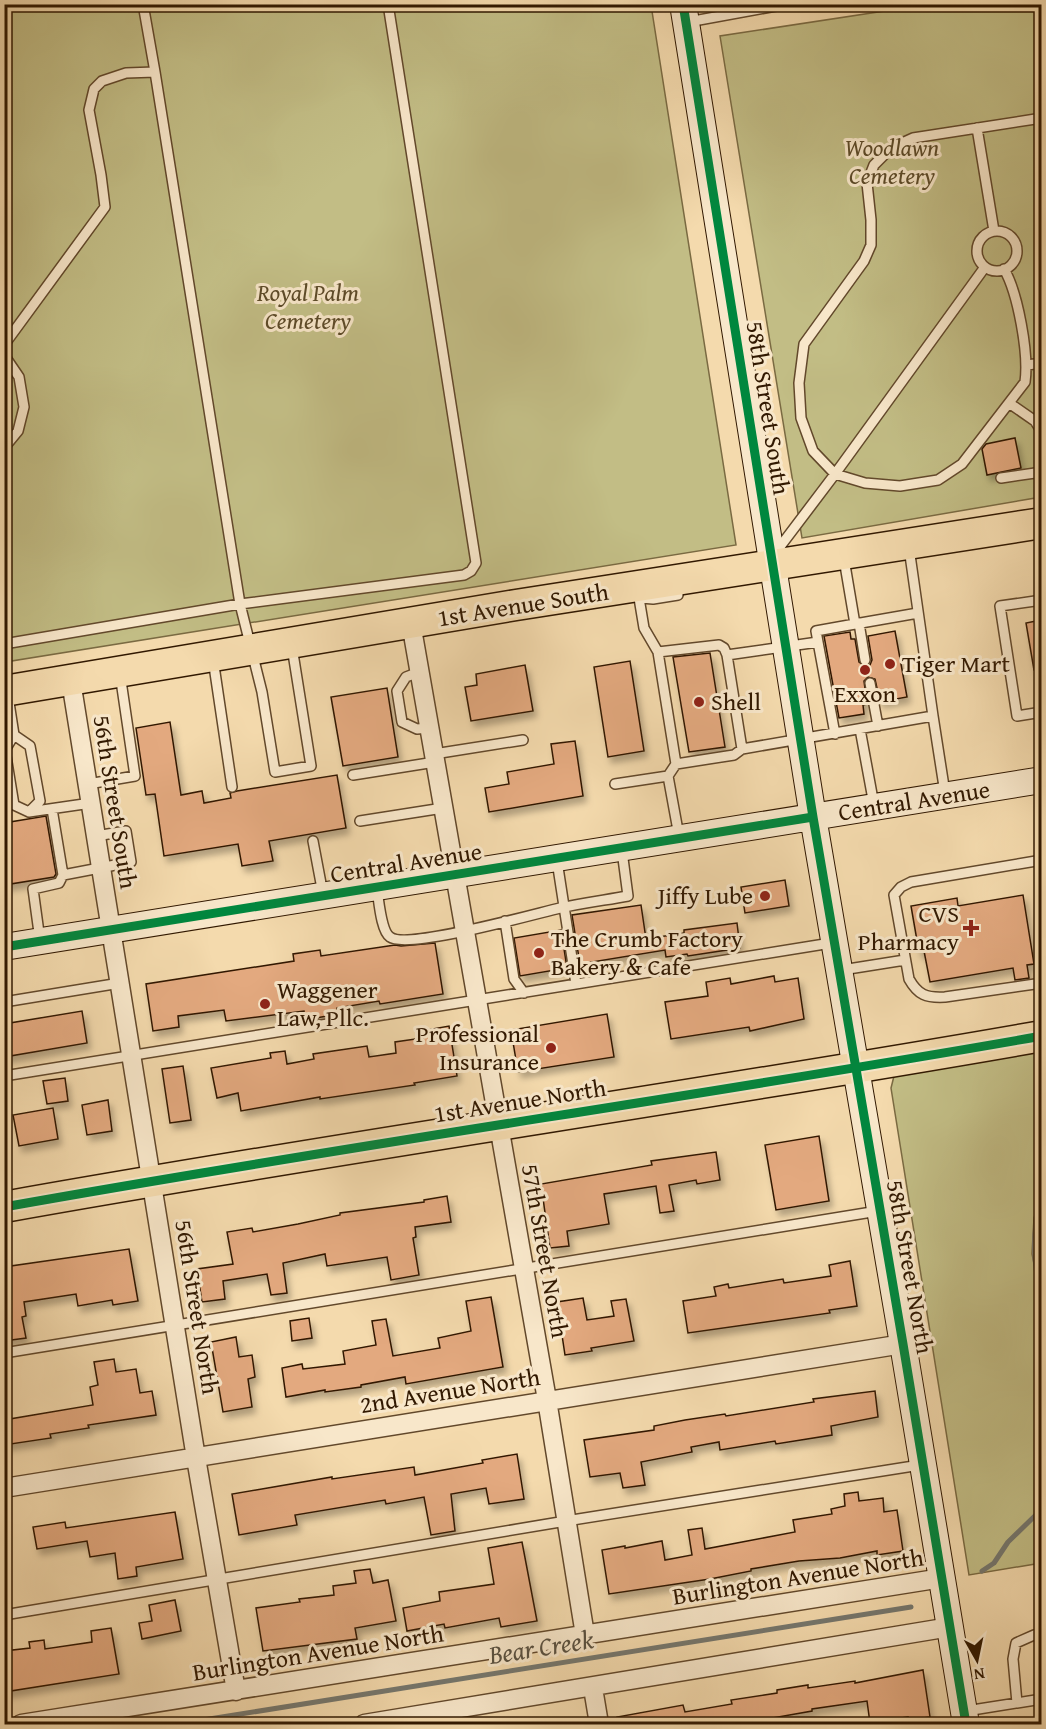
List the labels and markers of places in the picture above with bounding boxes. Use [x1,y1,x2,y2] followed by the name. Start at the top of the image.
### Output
[902,646,1010,681] place label: Tiger Mart
[883,657,897,671] marker: Tiger Mart
[858,663,872,677] marker: Exxon
[834,676,896,711] place label: Exxon
[711,684,761,719] place label: Shell
[692,695,706,709] marker: Shell
[655,878,753,913] place label: Jiffy Lube
[758,889,772,903] marker: Jiffy Lube
[858,896,959,959] place label: CVS Pharmacy
[551,921,743,984] place label: The Crumb Factory Bakery & Cafe
[964,921,978,935] marker: CVS Pharmacy
[532,946,546,960] marker: The Crumb Factory Bakery & Cafe
[277,972,378,1035] place label: Waggener Law, Pllc.
[258,997,272,1011] marker: Waggener Law, Pllc.
[416,1016,539,1079] place label: Professional Insurance
[544,1041,558,1055] marker: Professional Insurance

